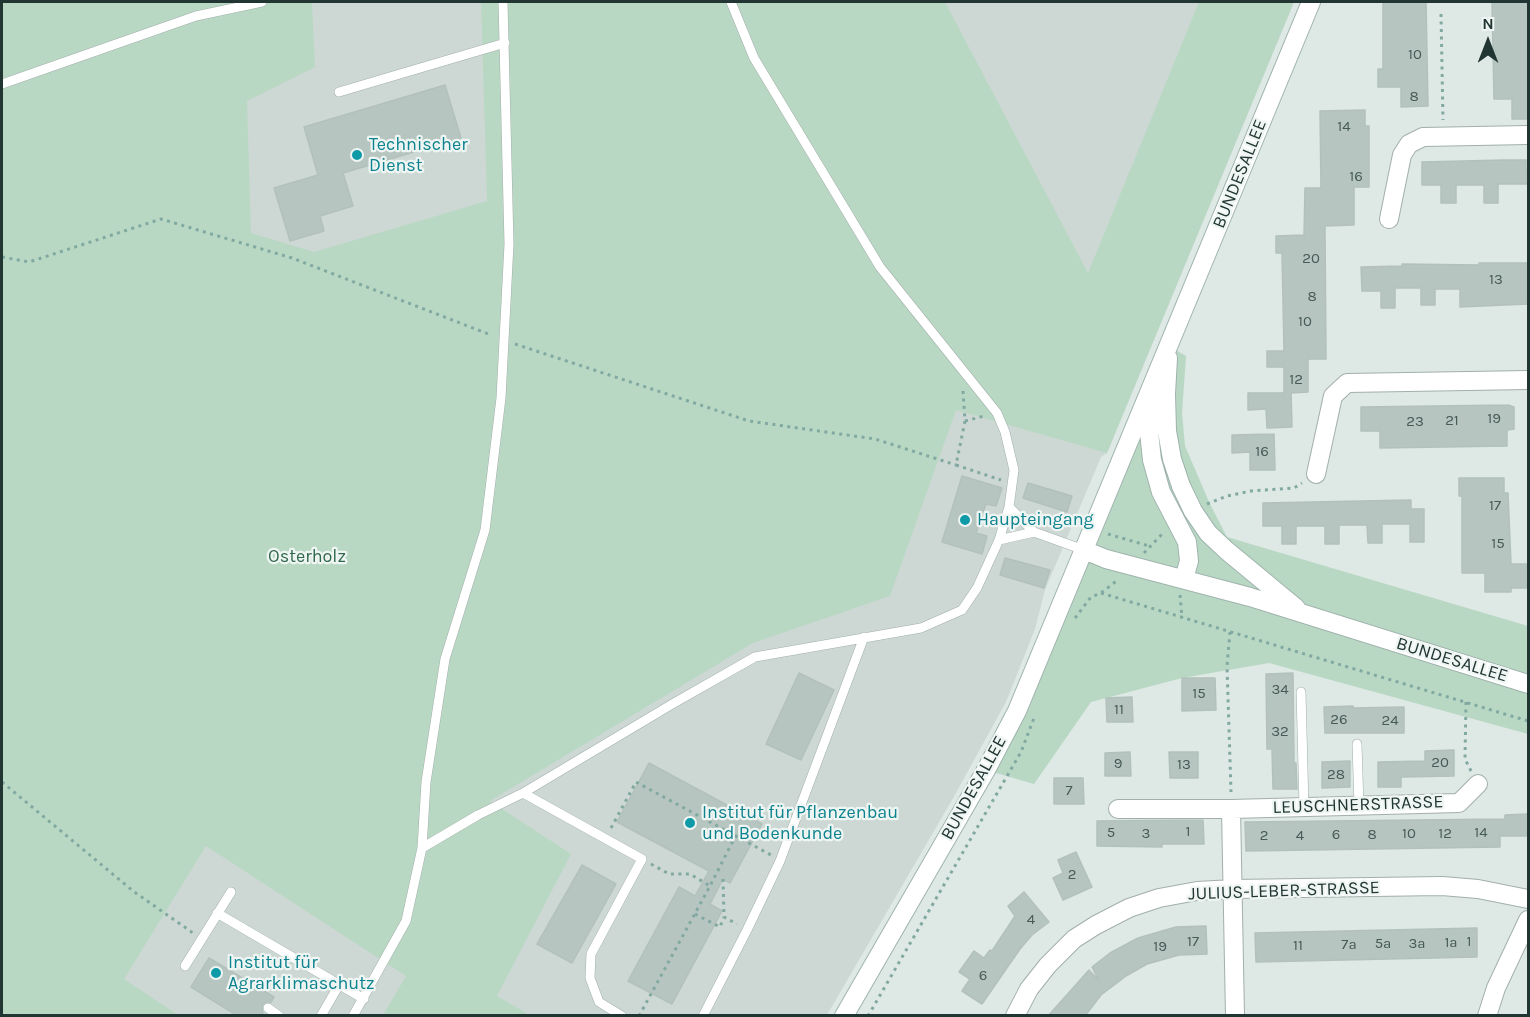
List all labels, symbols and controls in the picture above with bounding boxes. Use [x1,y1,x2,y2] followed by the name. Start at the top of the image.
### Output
[1458,12,1518,72] north arrow
[1482,14,1494,33] text: N
[1408,46,1422,64] house number: 10
[1409,88,1419,106] house number: 8
[1208,116,1272,232] street label: BUNDESALLEE
[1337,118,1351,136] house number: 14
[369,134,468,176] place label: Technischer Dienst
[350,148,364,162] marker: Technischer Dienst
[1349,168,1363,186] house number: 16
[1302,250,1320,268] house number: 20
[1489,271,1503,289] house number: 13
[1307,288,1317,306] house number: 8
[1298,313,1312,331] house number: 10
[1289,371,1303,389] house number: 12
[1487,410,1501,428] house number: 19
[1445,412,1459,430] house number: 21
[1406,413,1424,431] house number: 23
[1255,443,1269,461] house number: 16
[1489,497,1501,515] house number: 17
[977,509,1094,531] place label: Haupteingang
[958,513,972,527] marker: Haupteingang
[1491,535,1505,553] house number: 15
[268,546,346,568] park label: Osterholz
[1394,633,1510,687] street label: BUNDESALLEE
[1271,681,1289,699] house number: 34
[1192,685,1206,703] house number: 15
[1114,701,1124,719] house number: 11
[1330,711,1348,729] house number: 26
[1381,712,1399,730] house number: 24
[1271,723,1289,741] house number: 32
[937,732,1011,844] street label: BUNDESALLEE
[1431,754,1449,772] house number: 20
[1114,755,1122,773] house number: 9
[1177,756,1191,774] house number: 13
[1327,766,1345,784] house number: 28
[1065,782,1073,800] house number: 7
[1272,791,1444,819] street label: LEUSCHNERSTRASSE
[702,802,898,844] place label: Institut für Pflanzenbau und Bodenkunde
[683,816,697,830] marker: Institut für Pflanzenbau und Bodenkunde
[1186,823,1190,841] house number: 1
[1107,824,1115,842] house number: 5
[1474,824,1488,842] house number: 14
[1142,825,1150,843] house number: 3
[1402,825,1416,843] house number: 10
[1438,825,1452,843] house number: 12
[1332,826,1340,844] house number: 6
[1367,826,1377,844] house number: 8
[1260,827,1268,845] house number: 2
[1296,827,1304,845] house number: 4
[1068,866,1076,884] house number: 2
[1188,877,1380,905] street label: JULIUS-LEBER-STRASSE
[1027,911,1035,929] house number: 4
[1187,933,1199,951] house number: 17
[1467,933,1471,951] house number: 1
[1444,934,1458,952] house number: 1a
[1375,935,1391,953] house number: 5a
[1408,935,1426,953] house number: 3a
[1341,936,1357,954] house number: 7a
[1293,937,1303,955] house number: 11
[1153,938,1167,956] house number: 19
[228,952,375,994] place label: Institut für Agrarklimaschutz
[209,966,223,980] marker: Institut für Agrarklimaschutz
[979,967,987,985] house number: 6

